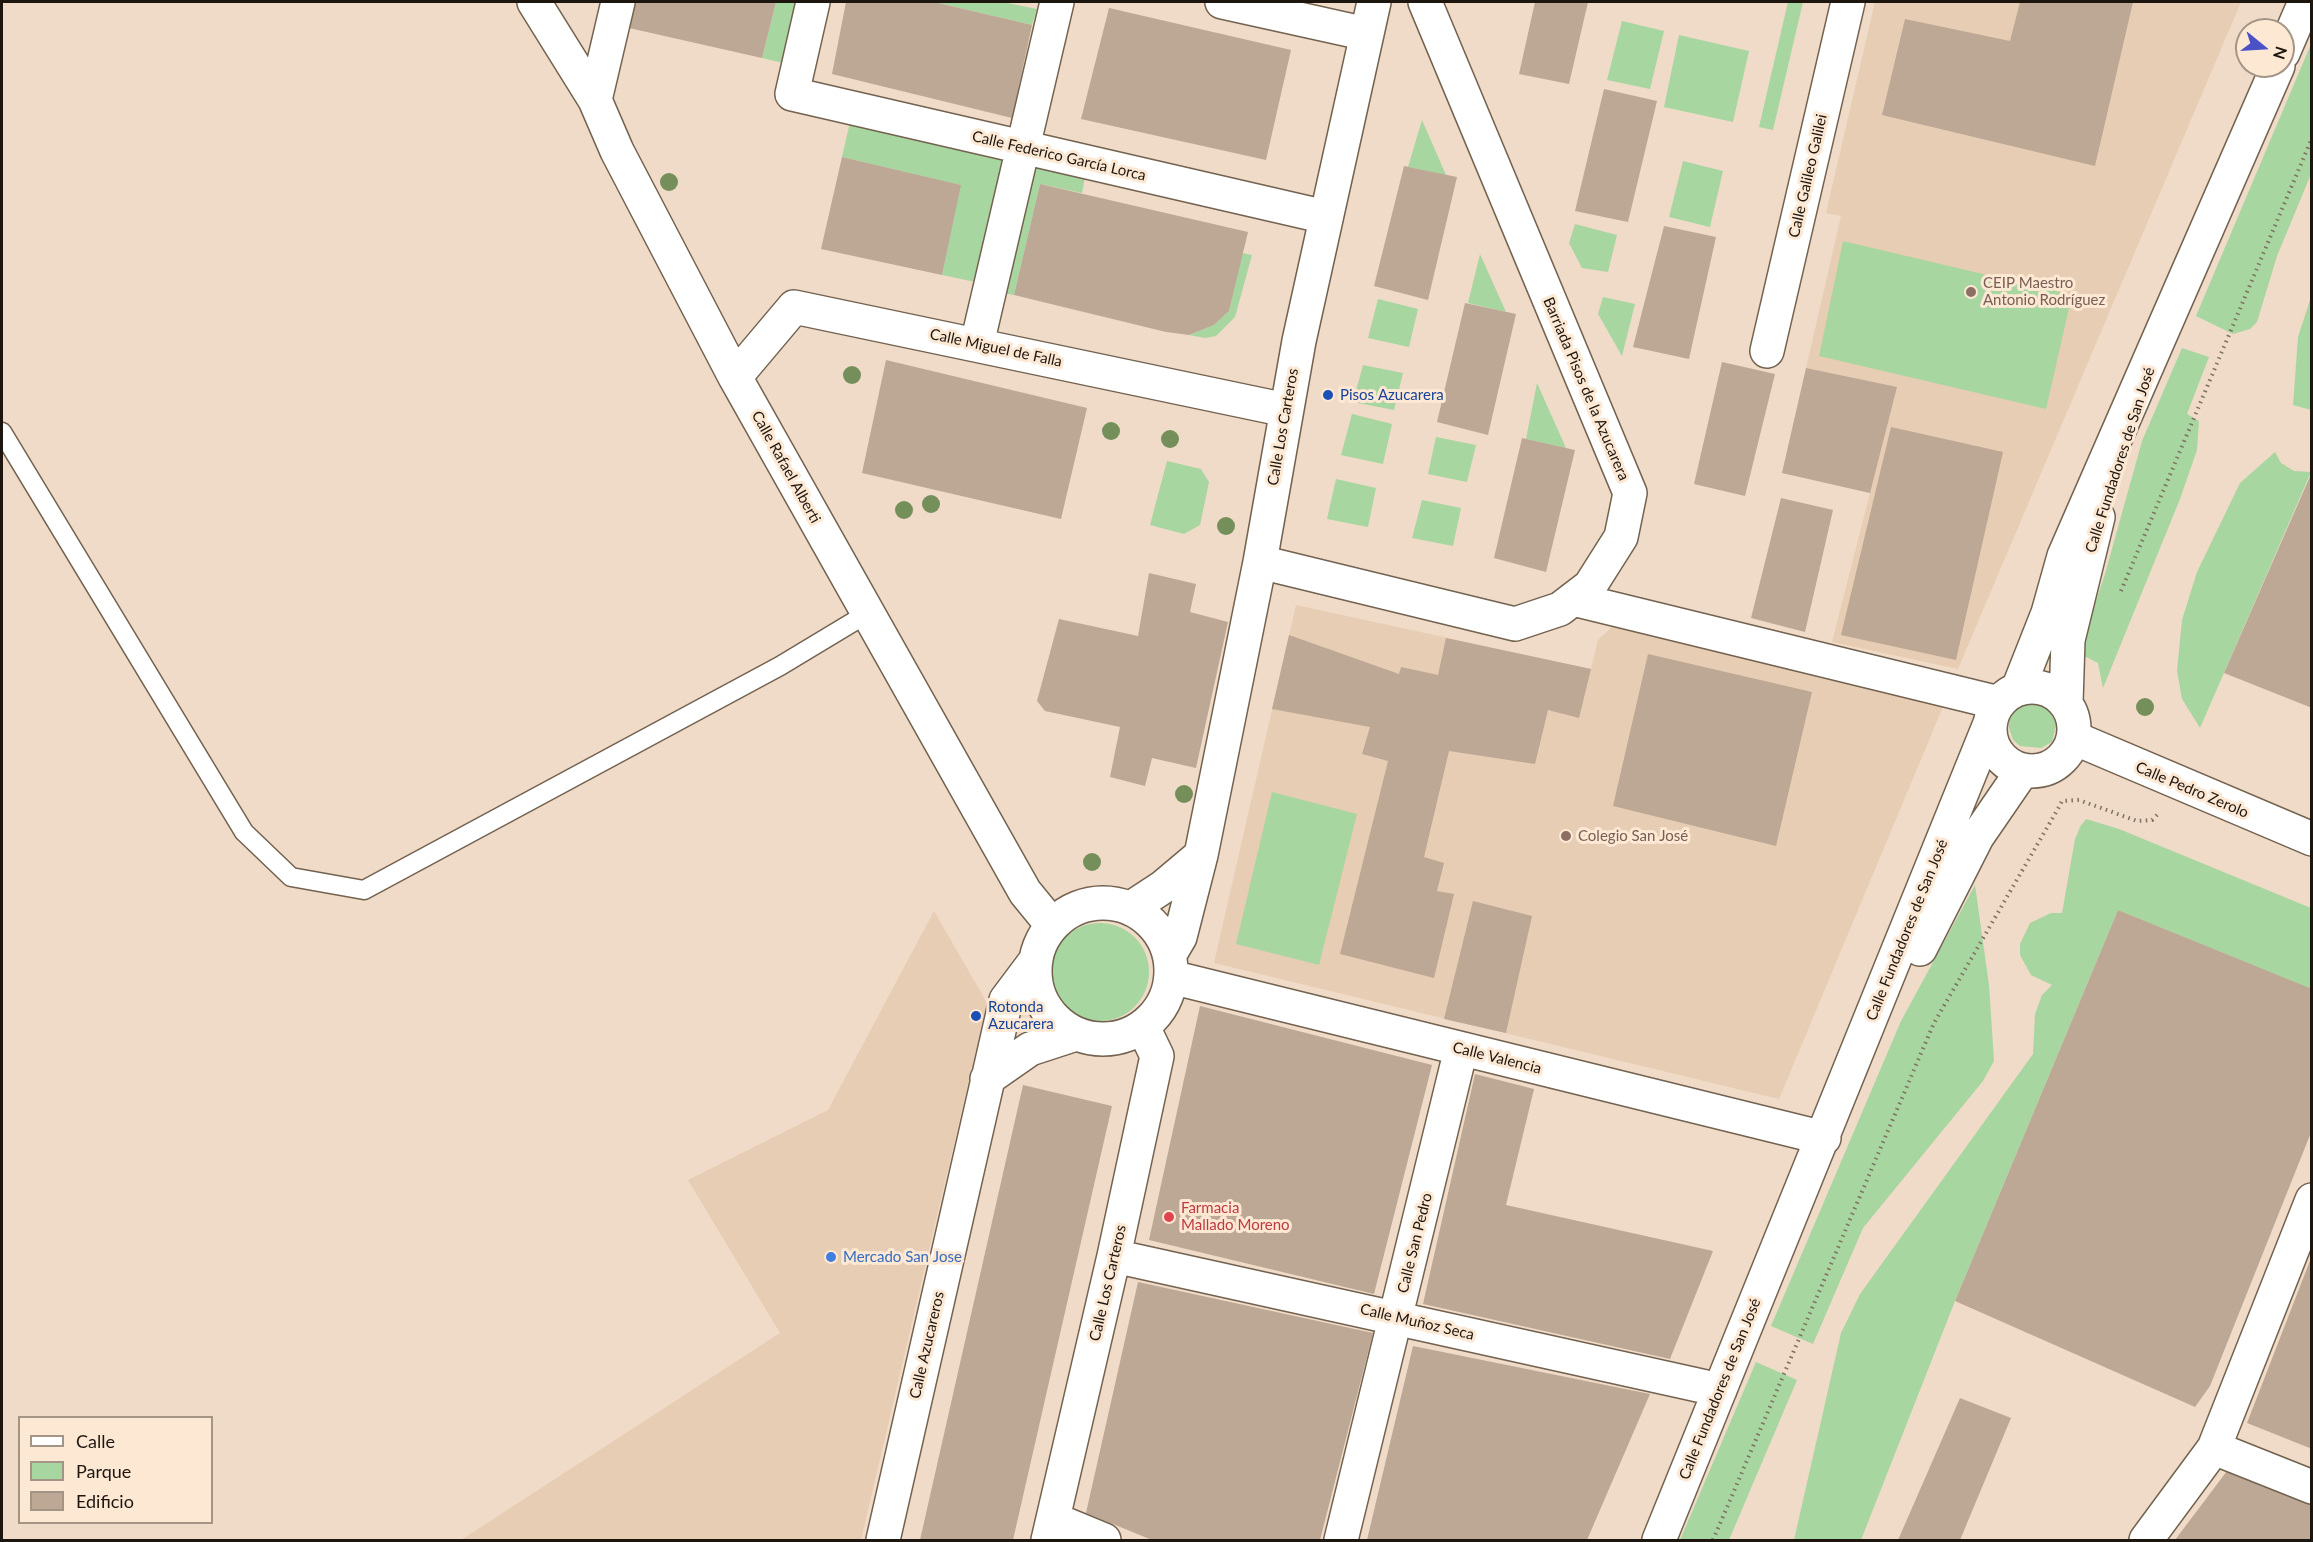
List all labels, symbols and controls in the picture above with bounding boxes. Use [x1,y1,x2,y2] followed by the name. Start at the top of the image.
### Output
[2235,18,2295,78] north arrow
[2270,44,2292,62] text: N
[1785,112,1831,240] street label: Calle Galileo Galilei
[970,127,1148,185] street label: Calle Federico García Lorca
[1983,274,2105,309] place label: CEIP Maestro Antonio Rodríguez
[1964,285,1978,299] marker: CEIP Maestro Antonio Rodríguez
[1539,295,1633,483] street label: Barriada Pisos de la Azucarera
[928,325,1064,371] street label: Calle Miguel de Falla
[2081,365,2159,555] street label: Calle Fundadores de San José
[1264,367,1302,487] street label: Calle Los Carteros
[1340,386,1444,404] place label: Pisos Azucarera
[1321,388,1335,402] marker: Pisos Azucarera
[748,408,824,526] street label: Calle Rafael Alberti
[2133,758,2251,822] street label: Calle Pedro Zerolo
[1578,827,1688,845] place label: Colegio San José
[1559,829,1573,843] marker: Colegio San José
[1862,837,1952,1023] street label: Calle Fundadores de San José
[988,998,1054,1033] place label: Rotonda Azucarera
[969,1009,983,1023] marker: Rotonda Azucarera
[1451,1038,1543,1078] street label: Calle Valencia
[1394,1191,1436,1295] street label: Calle San Pedro
[1181,1199,1290,1234] place label: Farmacia Mallado Moreno
[1162,1210,1176,1224] marker: Farmacia Mallado Moreno
[1086,1223,1130,1343] street label: Calle Los Carteros
[843,1248,962,1266] place label: Mercado San Jose
[824,1250,838,1264] marker: Mercado San Jose
[906,1290,948,1400] street label: Calle Azucareros
[1675,1296,1765,1482] street label: Calle Fundadores de San José
[1358,1300,1476,1344] street label: Calle Muñoz Seca
[18,1416,213,1524] legend
[76,1430,115,1452] text: Calle
[76,1460,131,1482] text: Parque
[76,1490,134,1512] text: Edificio

